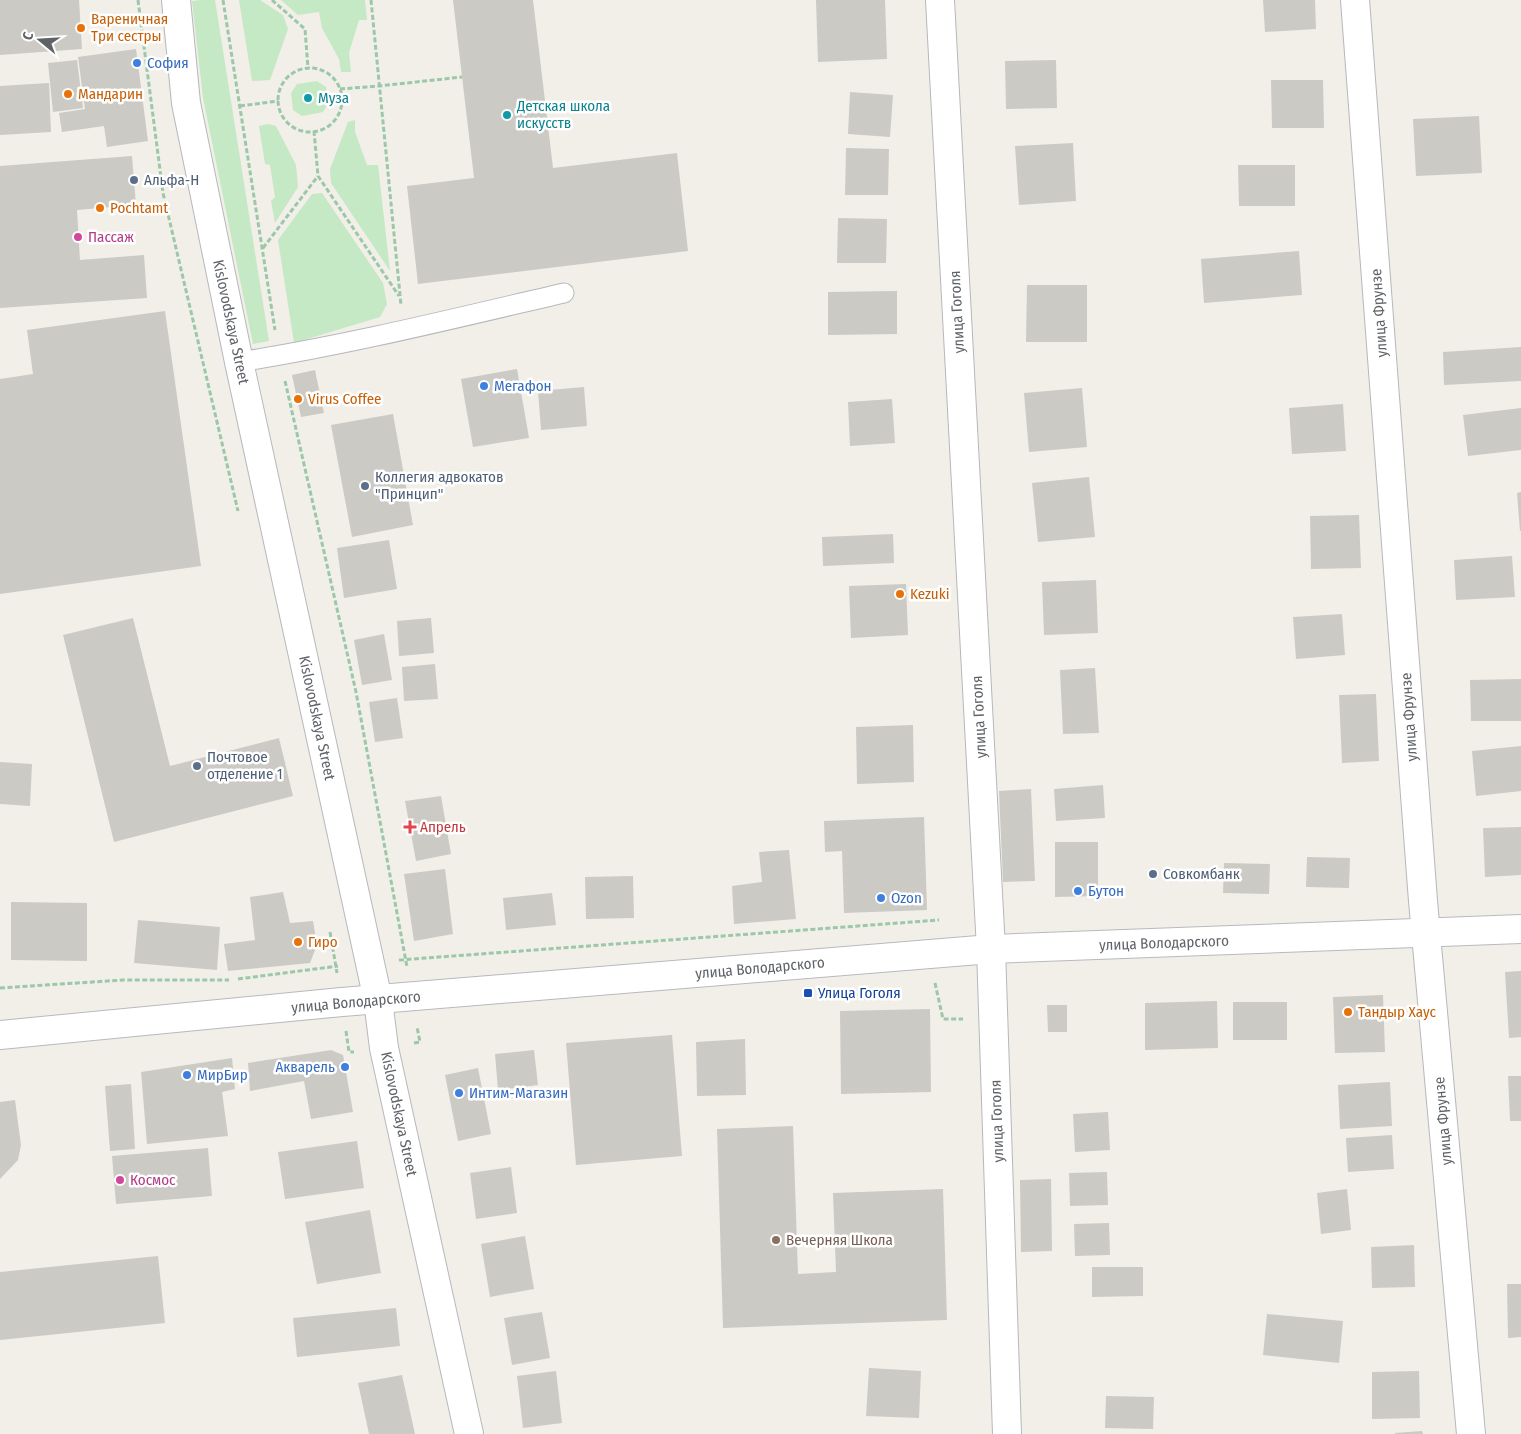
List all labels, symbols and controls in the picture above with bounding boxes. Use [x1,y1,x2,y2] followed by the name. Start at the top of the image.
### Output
[91,10,168,45] place label: Вареничная Три сестры
[15,15,65,65] north arrow
[75,22,87,34] marker: Вареничная Три сестры
[19,29,38,42] text: С
[147,54,189,72] place label: София
[131,57,143,69] marker: София
[78,85,143,103] place label: Мандарин
[62,88,74,100] marker: Мандарин
[318,89,349,107] place label: Муза
[302,92,314,104] marker: Муза
[516,97,610,132] place label: Детская школа искусств
[501,109,513,121] marker: Детская школа искусств
[144,171,199,189] place label: Альфа-Н
[128,174,140,186] marker: Альфа-Н
[110,199,168,217] place label: Pochtamt
[94,202,106,214] marker: Pochtamt
[88,228,134,246] place label: Пассаж
[72,231,84,243] marker: Пассаж
[209,258,253,386] street label: Kislovodskaya Street
[1367,268,1391,358] street label: улица Фрунзе
[946,270,968,354] street label: улица Гоголя
[494,377,552,395] place label: Мегафон
[478,380,490,392] marker: Мегафон
[308,390,382,408] place label: Virus Coffee
[292,393,304,405] marker: Virus Coffee
[375,468,504,503] place label: Коллегия адвокатов "Принцип"
[359,480,371,492] marker: Коллегия адвокатов "Принцип"
[910,585,949,603] place label: Kezuki
[894,588,906,600] marker: Kezuki
[295,654,339,782] street label: Kislovodskaya Street
[1397,672,1421,762] street label: улица Фрунзе
[968,675,990,759] street label: улица Гоголя
[207,748,283,783] place label: Почтовое отделение 1
[191,760,203,772] marker: Почтовое отделение 1
[420,818,466,836] place label: Апрель
[404,821,416,833] marker: Апрель
[1163,865,1240,883] place label: Совкомбанк
[1147,868,1159,880] marker: Совкомбанк
[1088,882,1124,900] place label: Бутон
[1072,885,1084,897] marker: Бутон
[891,889,922,907] place label: Ozon
[875,892,887,904] marker: Ozon
[1099,932,1229,954] street label: улица Володарского
[308,933,338,951] place label: Гиро
[292,936,304,948] marker: Гиро
[695,953,826,983] street label: улица Володарского
[817,984,901,1002] place label: Улица Гоголя
[291,987,422,1017] street label: улица Володарского
[802,987,814,999] marker: Улица Гоголя
[1358,1003,1437,1021] place label: Тандыр Хаус
[1342,1006,1354,1018] marker: Тандыр Хаус
[377,1050,421,1178] street label: Kislovodskaya Street
[275,1058,335,1076] place label: Акварель
[339,1061,351,1073] marker: Акварель
[197,1066,248,1084] place label: МирБир
[181,1069,193,1081] marker: МирБир
[1430,1076,1456,1166] street label: улица Фрунзе
[987,1079,1007,1163] street label: улица Гоголя
[469,1084,568,1102] place label: Интим-Магазин
[453,1087,465,1099] marker: Интим-Магазин
[130,1171,176,1189] place label: Космос
[114,1174,126,1186] marker: Космос
[786,1231,893,1249] place label: Вечерняя Школа
[770,1234,782,1246] marker: Вечерняя Школа

